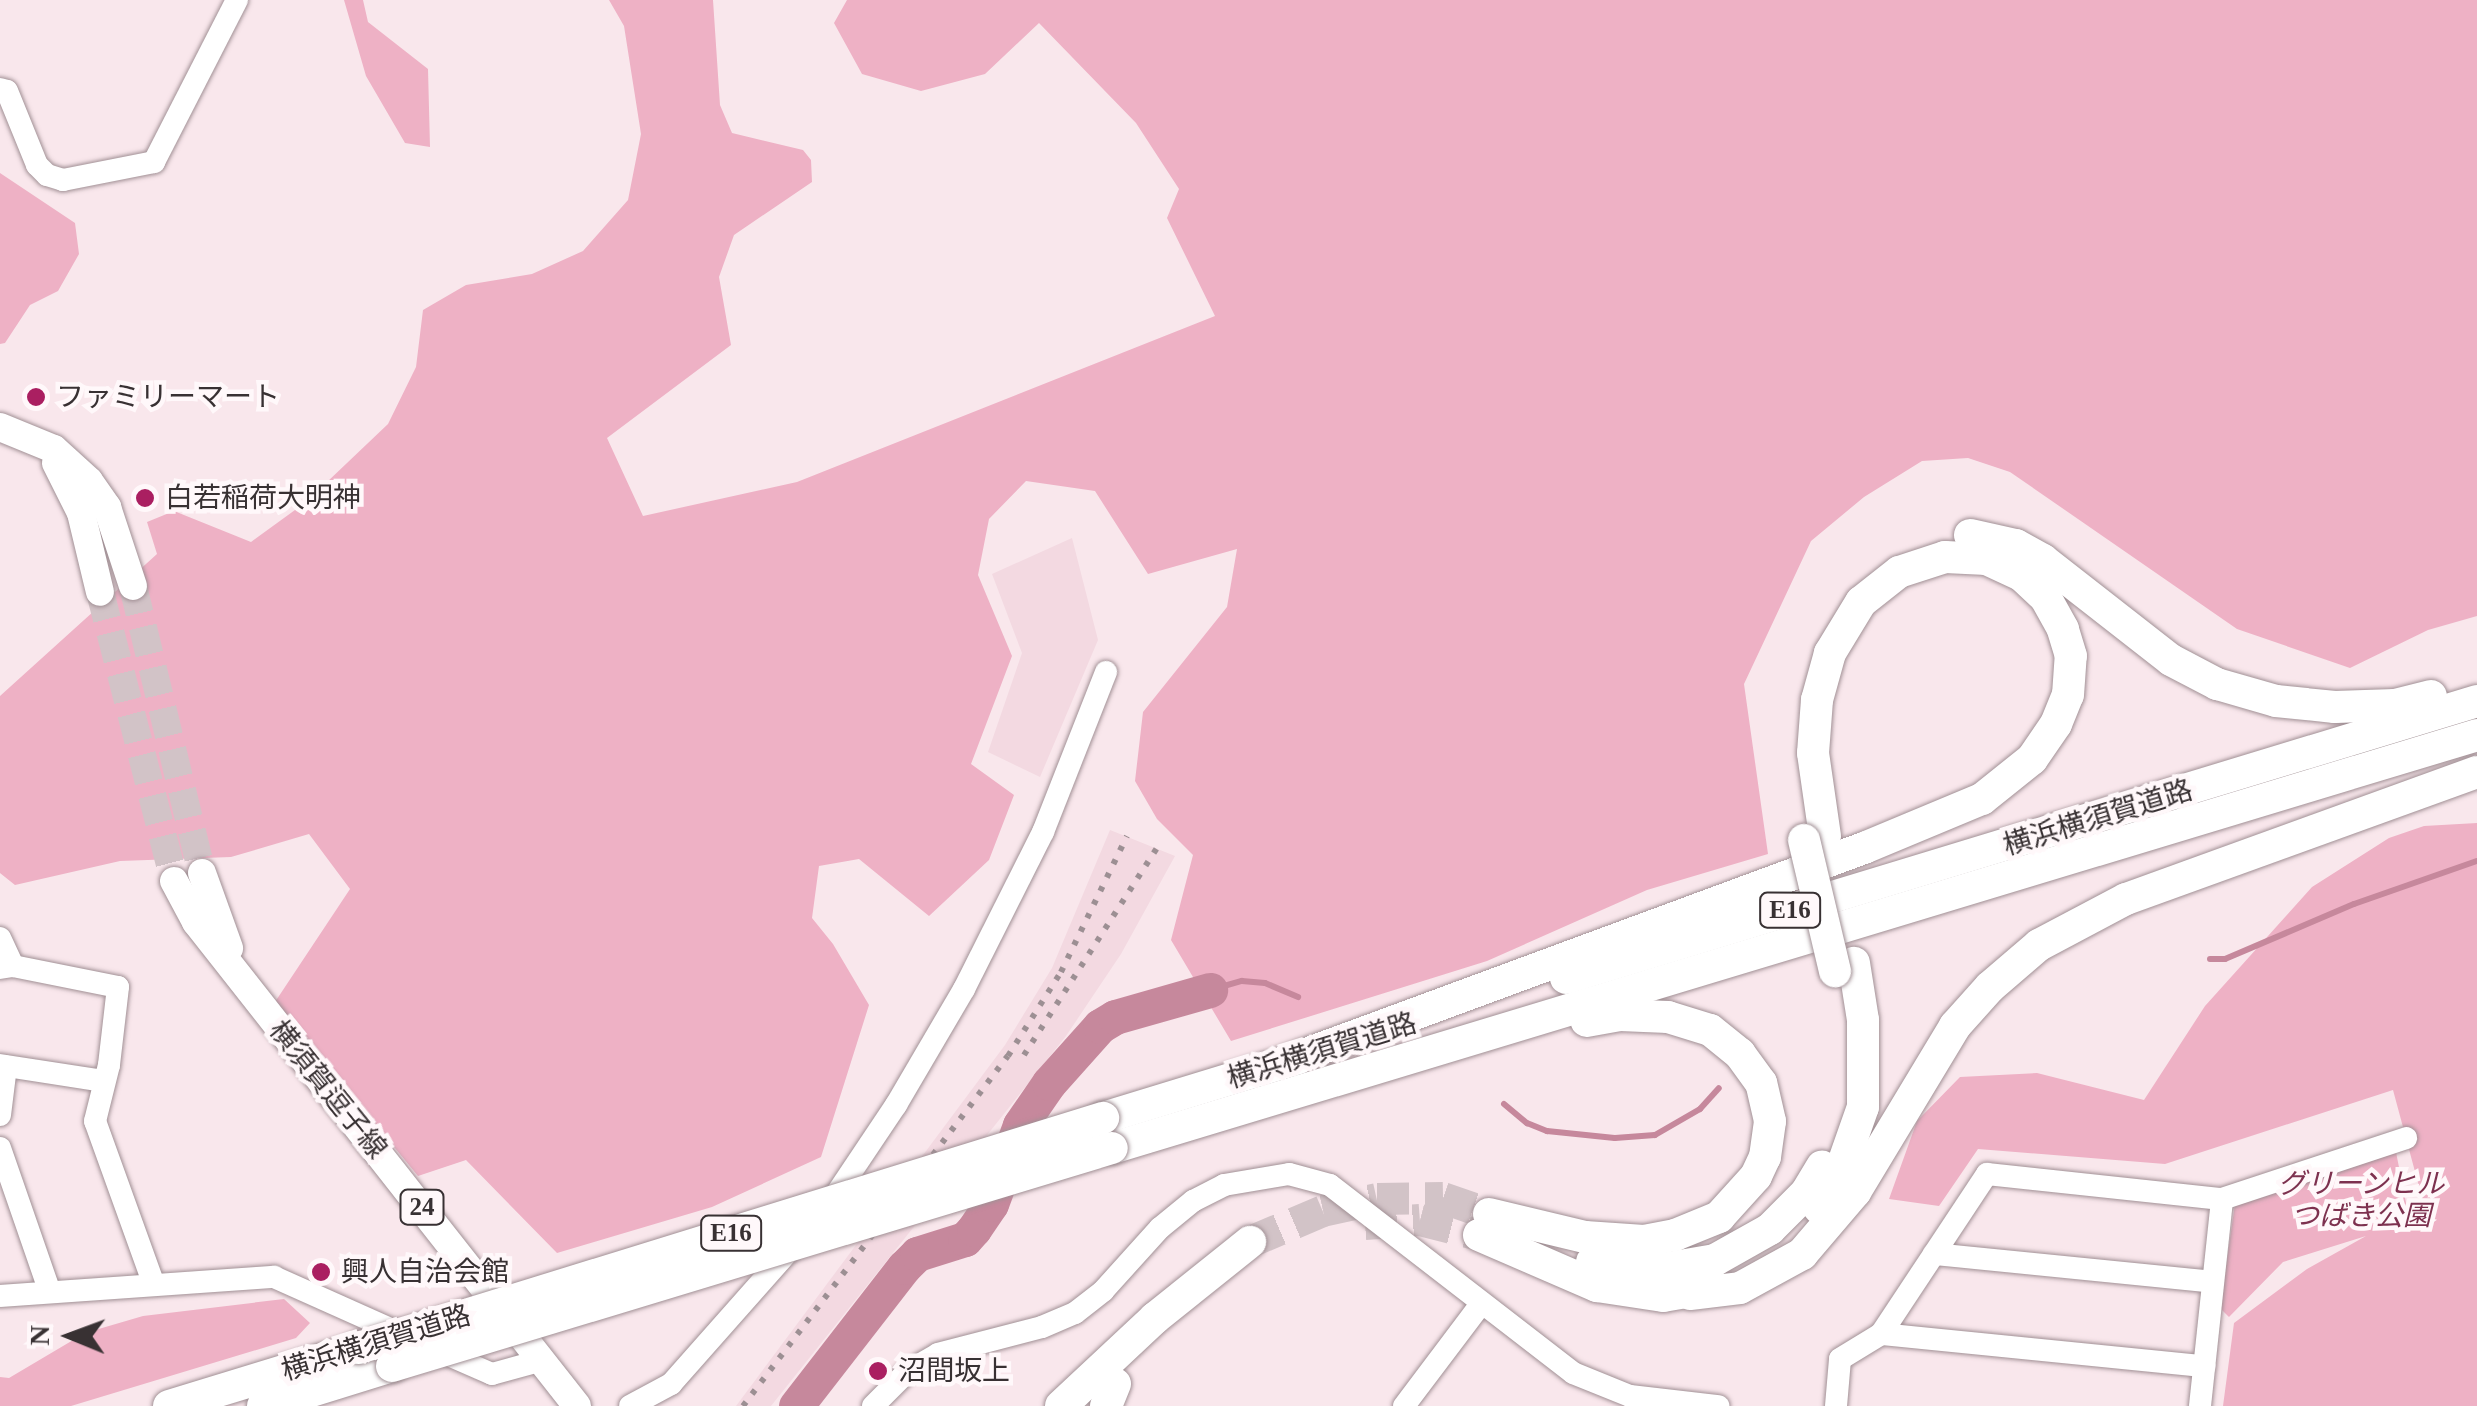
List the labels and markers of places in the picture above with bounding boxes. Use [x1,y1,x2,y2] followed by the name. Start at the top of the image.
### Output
[56,380,280,414] place label: ファミリーマート
[25,386,47,408] marker: ファミリーマート
[165,481,361,515] place label: 白若稲荷大明神
[134,487,156,509] marker: 白若稲荷大明神
[341,1255,509,1289] place label: 興人自治会館
[310,1261,332,1283] marker: 興人自治会館
[898,1354,1010,1388] place label: 沼間坂上
[867,1360,889,1382] marker: 沼間坂上

